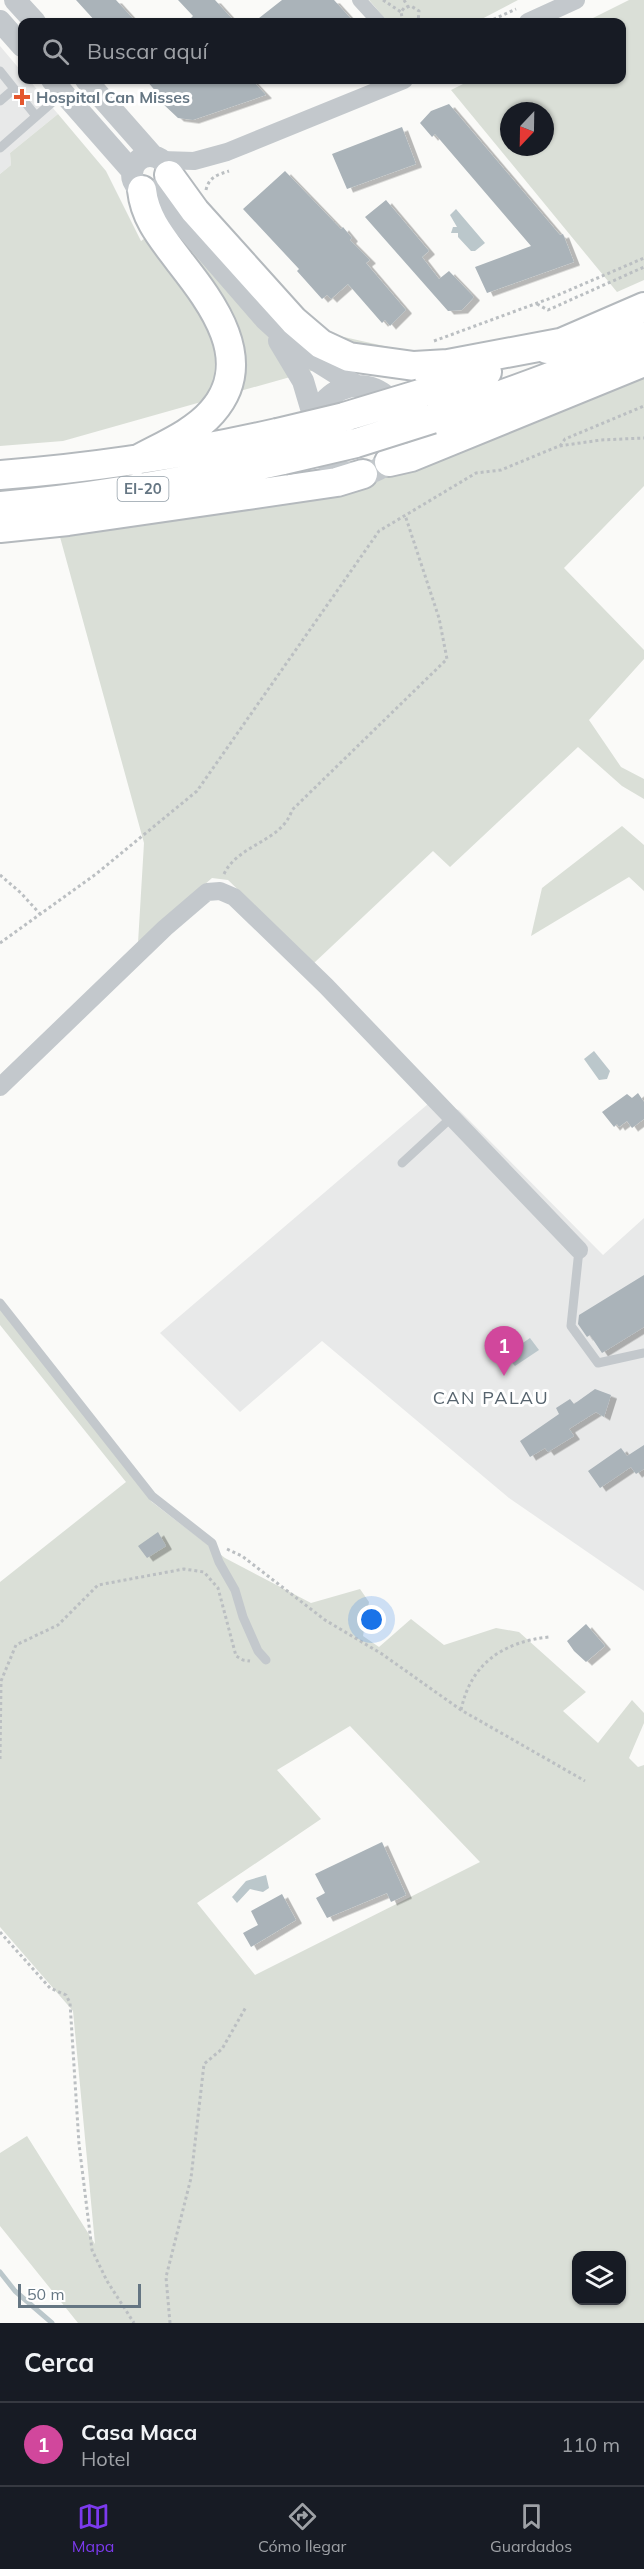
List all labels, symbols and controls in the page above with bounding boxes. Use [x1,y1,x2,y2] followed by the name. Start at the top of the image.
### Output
[18,18,626,84] search box
[39,35,72,68] icon: search
[87,37,208,65] text: Buscar aquí
[36,87,190,107] place label: Hospital Can Misses
[13,88,31,106] marker: Hospital Can Misses
[500,102,554,156] north arrow
[118,477,168,501] road number: EI-20
[484,1326,524,1376] pin: 1
[433,1386,549,1409] district label: CAN PALAU
[357,1605,386,1634] your location
[572,2251,626,2305] map controls
[572,2251,626,2305] button: layers
[18,2281,141,2308] scale bar
[27,2284,64,2304] text: 50 m
[24,2346,94,2379] text: Cerca
[81,2418,197,2446] text: Casa Maca
[38,2432,50,2457] text: 1
[561,2432,620,2457] text: 110 m
[81,2446,130,2471] text: Hotel
[72,2500,114,2556] tab: Mapa
[258,2500,346,2556] tab: Cómo llegar
[490,2500,572,2556] tab: Guardados

